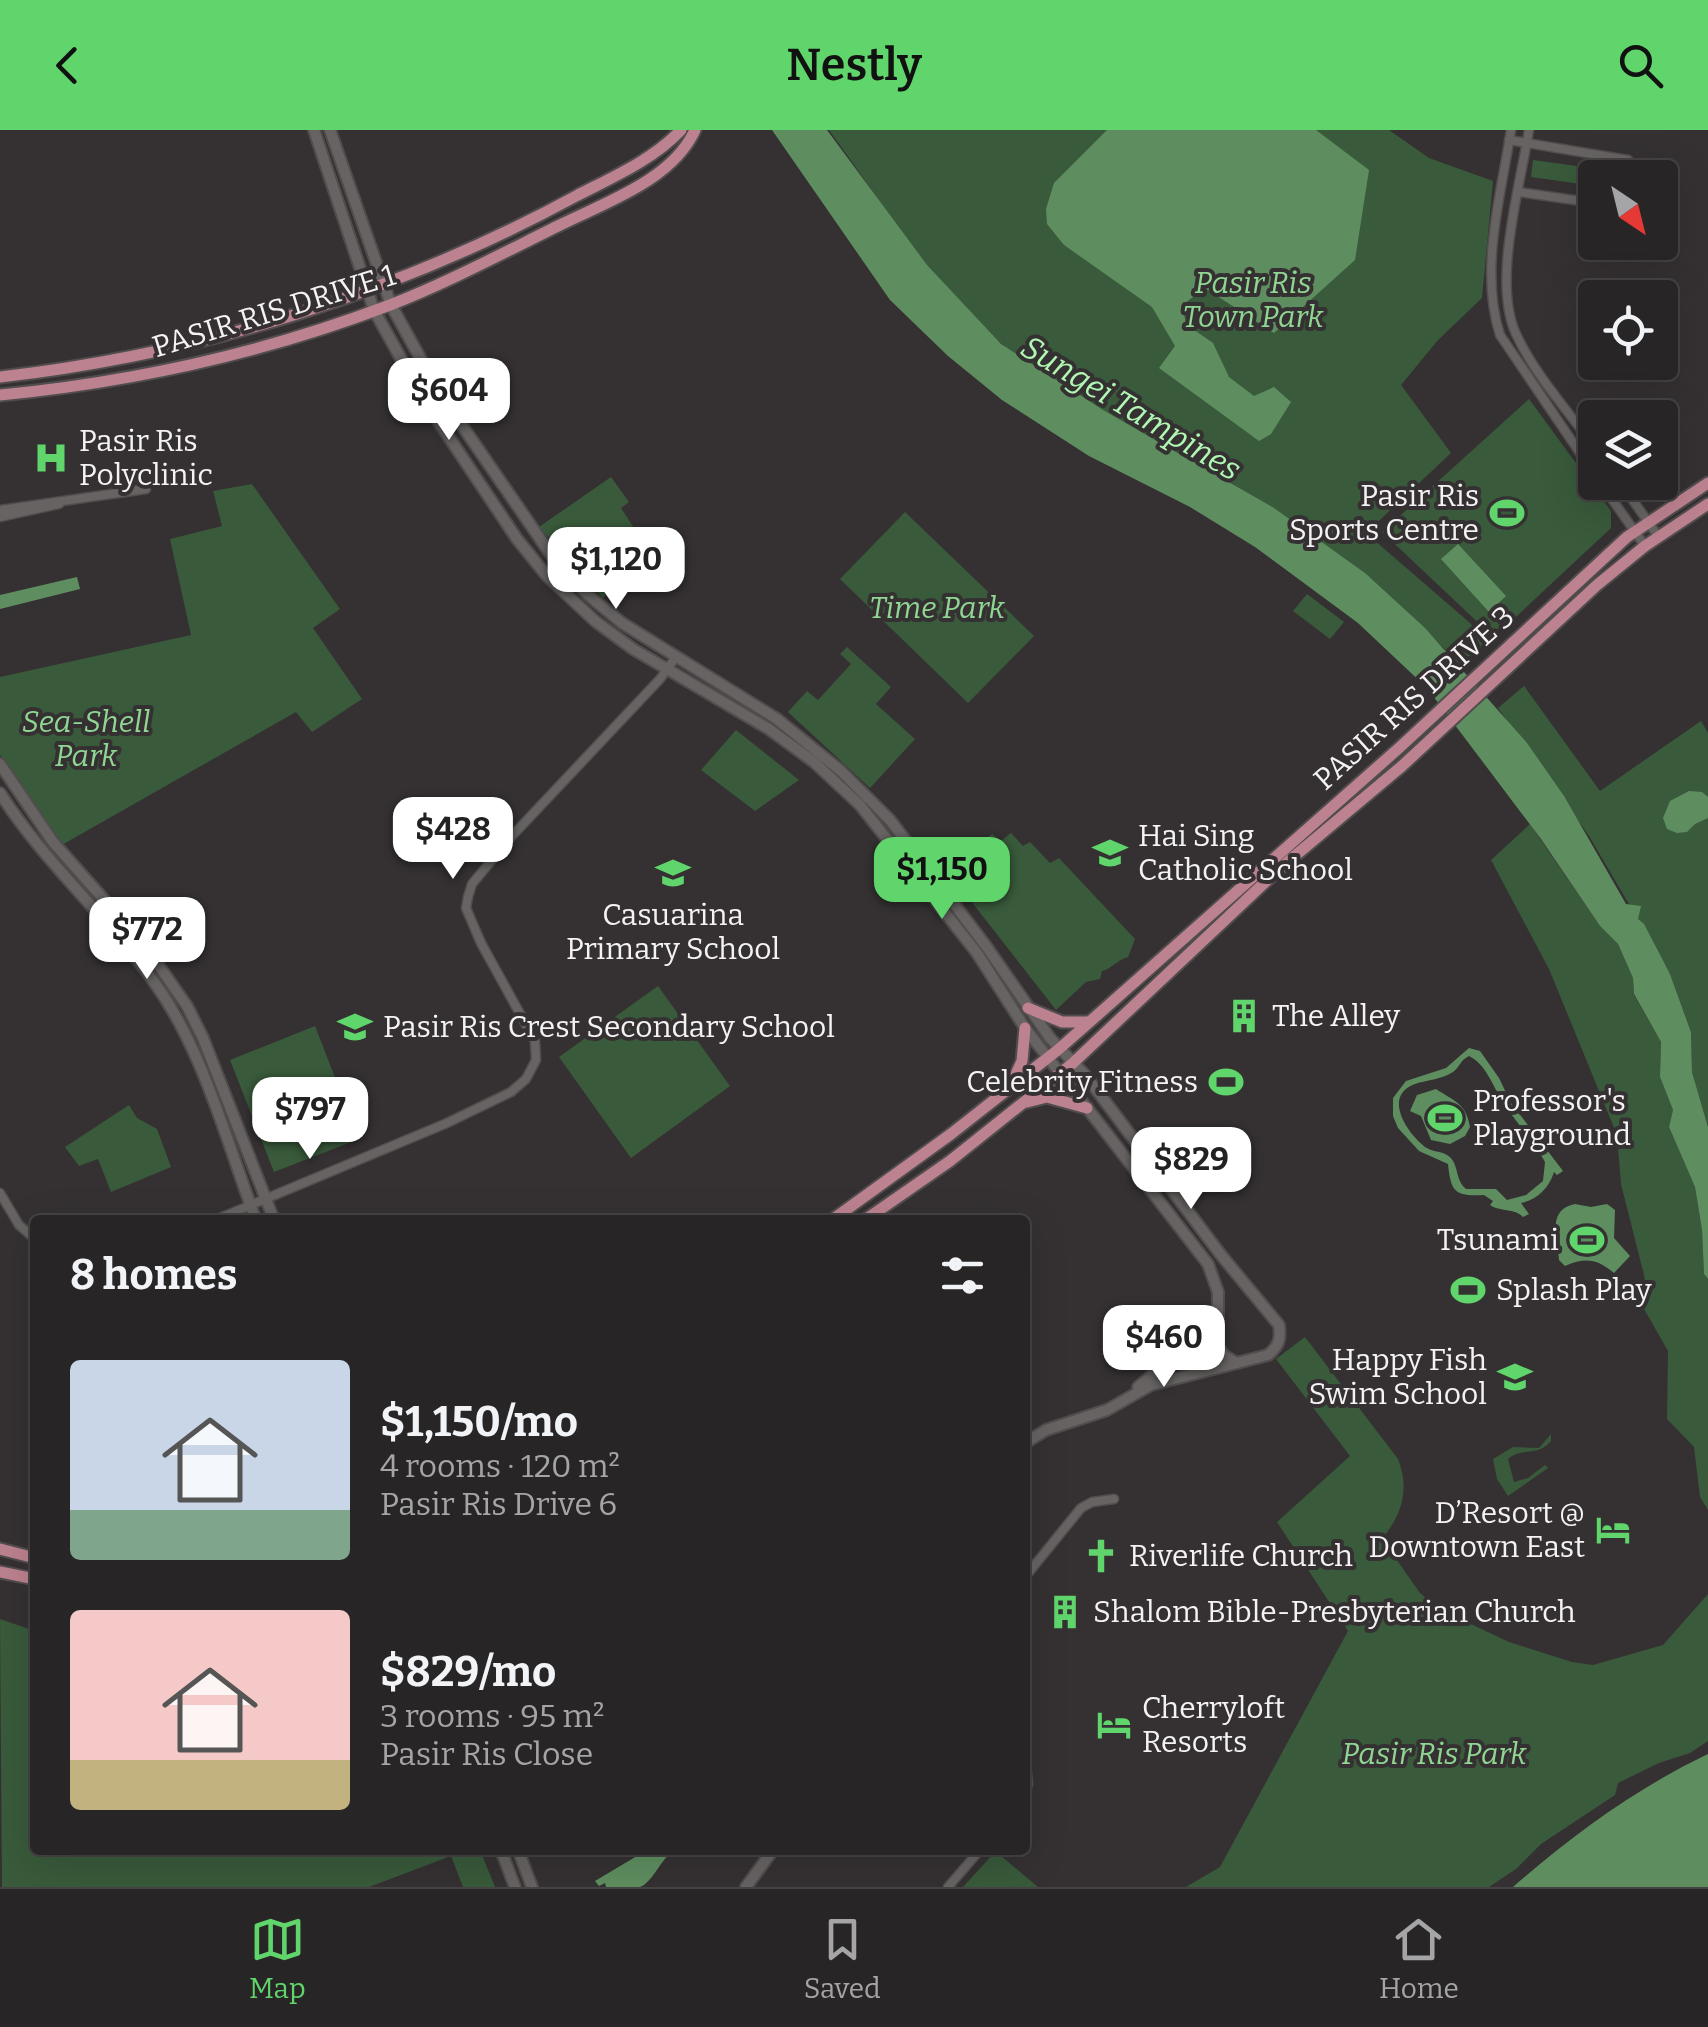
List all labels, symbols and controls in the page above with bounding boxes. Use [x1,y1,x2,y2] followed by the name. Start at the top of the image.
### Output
[40,38,95,93] icon: back
[786,38,922,92] text: Nestly
[1613,38,1668,93] icon: search
[1578,160,1678,260] north arrow
[1578,160,1678,500] map controls
[148,257,400,365] street label: PASIR RIS DRIVE 1
[1182,265,1324,335] park label: Pasir Ris Town Park
[1578,280,1678,380] button: locate
[1014,327,1248,489] water label: Sungei Tampines
[390,358,508,443] pin: $604
[410,371,488,409] text: $604
[1578,400,1678,500] button: layers
[79,423,213,493] place label: Pasir Ris Polyclinic
[32,439,70,477] hospital icon: Pasir Ris Polyclinic
[1289,478,1479,548] place label: Pasir Ris Sports Centre
[1488,494,1526,532] sports icon: Pasir Ris Sports Centre
[535,527,697,612] pin: $1,120
[570,540,662,578] text: $1,120
[869,590,1006,626] park label: Time Park
[1306,599,1522,797] street label: PASIR RIS DRIVE 3
[22,704,150,774] park label: Sea-Shell Park
[394,797,512,882] pin: $428
[415,810,491,848] text: $428
[1138,818,1353,888] place label: Hai Sing Catholic School
[1091,834,1129,872] school or university icon: Hai Sing Catholic School
[861,837,1023,922] pin: $1,150
[896,850,988,888] text: $1,150
[654,854,692,892] school or university icon: Casuarina Primary School
[88,897,206,982] pin: $772
[566,897,780,967] place label: Casuarina Primary School
[111,910,183,948] text: $772
[1225,997,1263,1035] building icon: The Alley
[1272,998,1400,1034] place label: The Alley
[336,1008,374,1046] school or university icon: Pasir Ris Crest Secondary School
[383,1009,835,1045] place label: Pasir Ris Crest Secondary School
[1207,1063,1245,1101] sports icon: Celebrity Fitness
[966,1064,1198,1100] place label: Celebrity Fitness
[251,1077,369,1162] pin: $797
[1473,1083,1631,1153] place label: Professor's Playground
[274,1090,346,1128] text: $797
[1426,1099,1464,1137] sports icon: Professor's Playground
[1132,1127,1250,1212] pin: $829
[1153,1140,1229,1178] text: $829
[1568,1221,1606,1259] sports icon: Tsunami
[1437,1222,1559,1258] place label: Tsunami
[935,1248,990,1303] icon: filters
[70,1250,238,1300] text: 8 homes
[1449,1271,1487,1309] sports icon: Splash Play
[1496,1272,1652,1308] place label: Splash Play
[1105,1305,1223,1390] pin: $460
[1125,1318,1203,1356] text: $460
[1309,1342,1487,1412] place label: Happy Fish Swim School
[1496,1358,1534,1396] school or university icon: Happy Fish Swim School
[380,1397,578,1447] text: $1,150/mo
[150,1400,270,1520] icon: home
[380,1447,620,1485] text: 4 rooms · 120 m²
[380,1485,617,1523] text: Pasir Ris Drive 6
[1369,1495,1585,1565] place label: D’Resort @ Downtown East
[1594,1511,1632,1549] hotel icon: D’Resort @ Downtown East
[1082,1537,1120,1575] church icon: Riverlife Church
[1129,1538,1353,1574] place label: Riverlife Church
[1046,1593,1084,1631] building icon: Shalom Bible-Presbyterian Church
[1093,1594,1576,1630] place label: Shalom Bible-Presbyterian Church
[380,1647,556,1697] text: $829/mo
[150,1650,270,1770] icon: home
[1142,1690,1285,1760] place label: Cherryloft Resorts
[380,1697,604,1735] text: 3 rooms · 95 m²
[1095,1706,1133,1744] hotel icon: Cherryloft Resorts
[380,1735,593,1773] text: Pasir Ris Close
[1341,1736,1527,1772] park label: Pasir Ris Park
[249,1912,306,2005] tab: Map
[804,1912,881,2005] tab: Saved
[1379,1912,1459,2005] tab: Home

